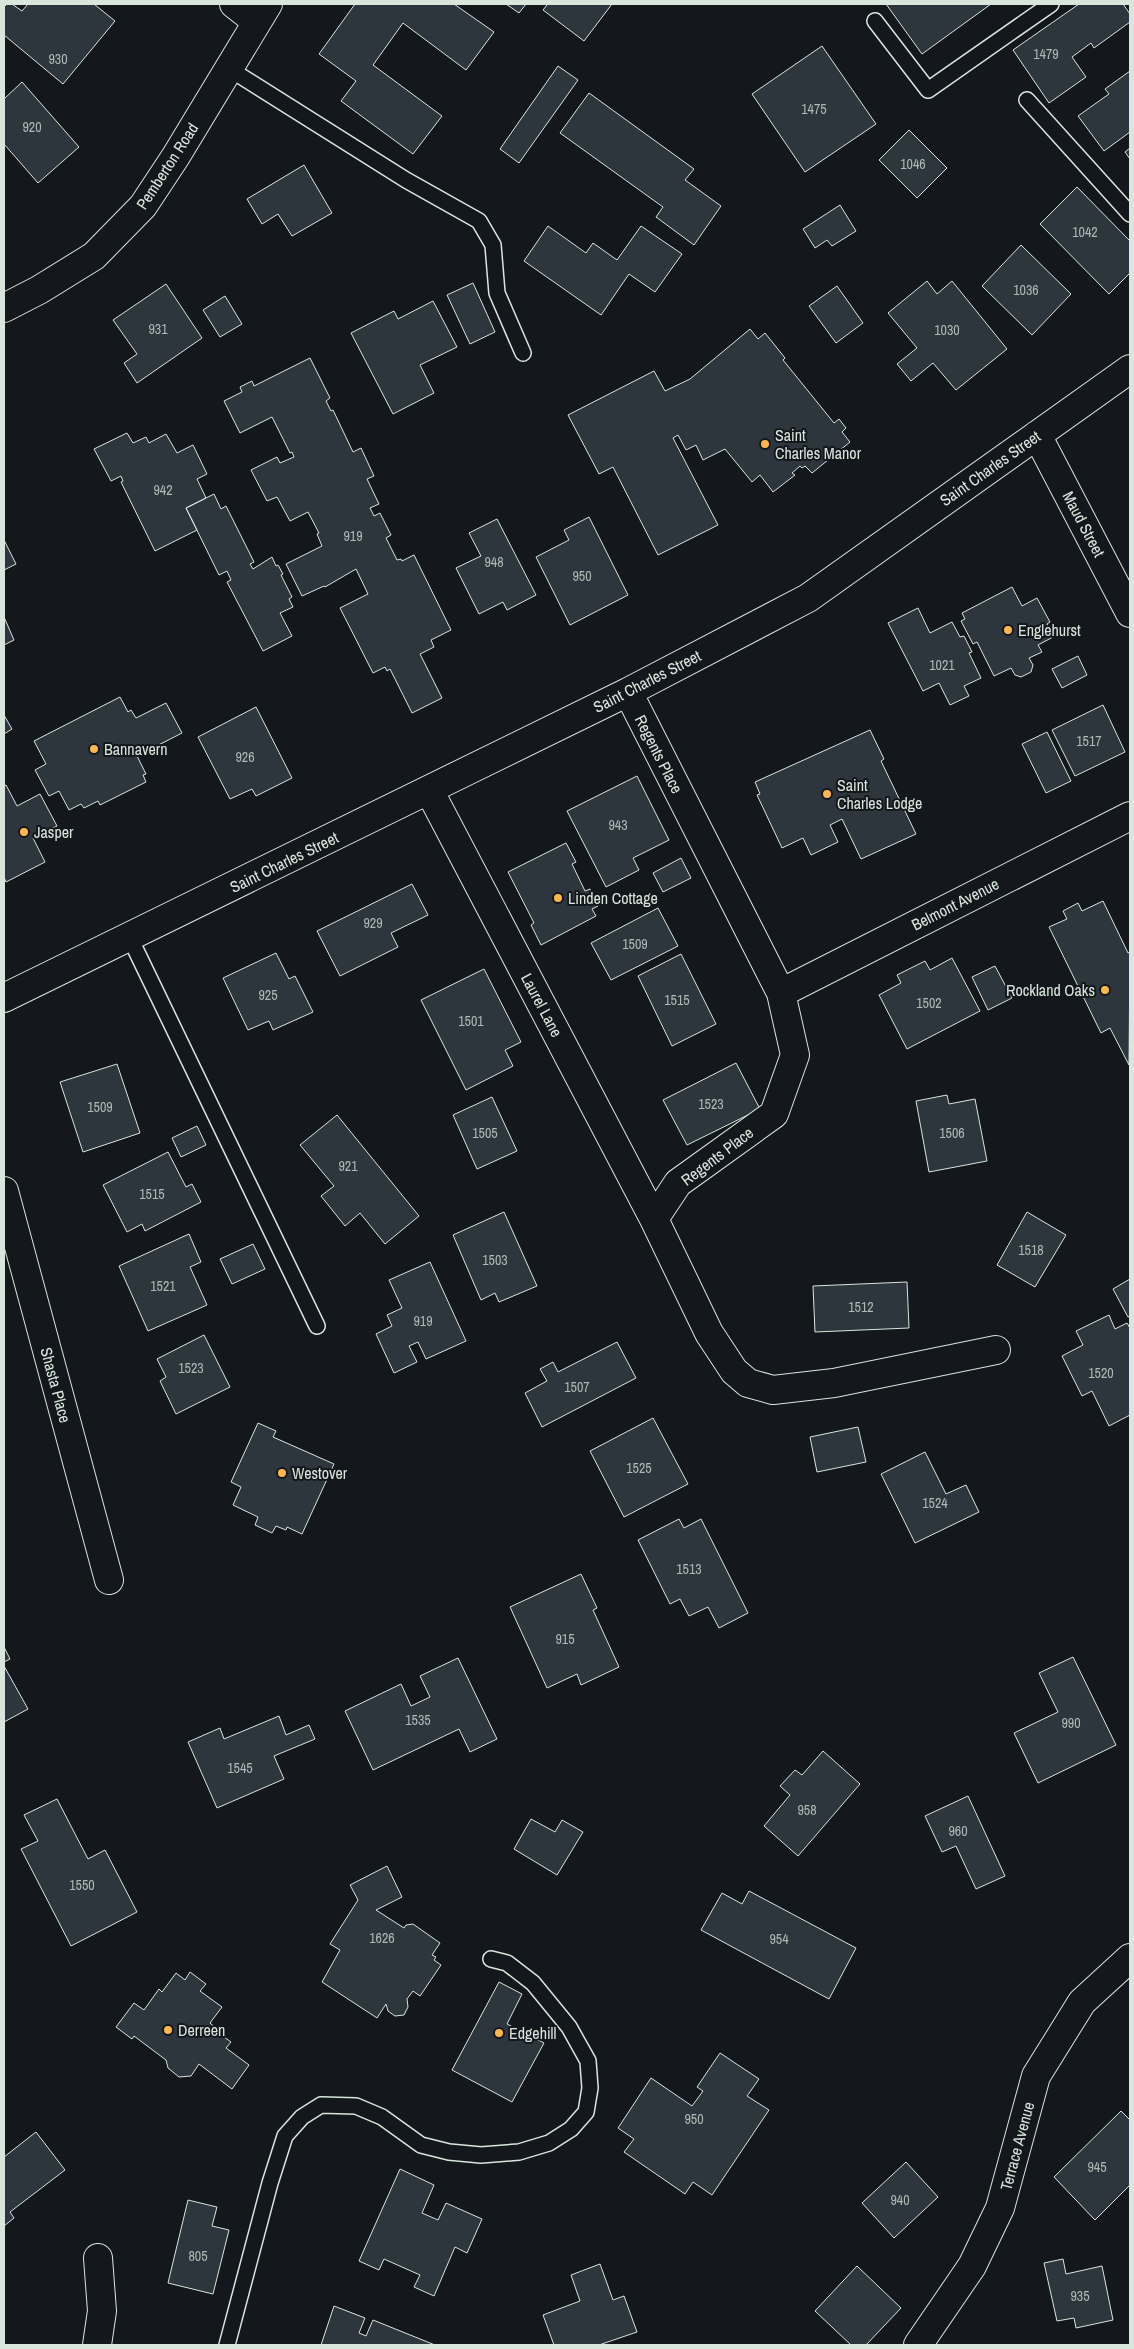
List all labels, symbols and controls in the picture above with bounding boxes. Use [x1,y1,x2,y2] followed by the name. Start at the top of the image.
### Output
[1033,45,1059,63] house number: 1479
[48,50,68,68] house number: 930
[801,100,827,118] house number: 1475
[22,118,42,136] house number: 920
[131,118,203,214] street label: Pemberton Road
[900,155,926,173] house number: 1046
[1072,223,1098,241] house number: 1042
[1013,281,1039,299] house number: 1036
[148,320,168,338] house number: 931
[934,321,960,339] house number: 1030
[775,424,862,464] place label: Saint Charles Manor
[935,425,1045,511] street label: Saint Charles Street
[759,438,771,450] marker: Saint Charles Manor
[153,481,173,499] house number: 942
[1058,487,1111,561] street label: Maud Street
[343,527,363,545] house number: 919
[484,553,504,571] house number: 948
[572,567,592,585] house number: 950
[1018,619,1081,641] place label: Englehurst
[1002,624,1014,636] marker: Englehurst
[589,644,705,718] street label: Saint Charles Street
[929,656,955,674] house number: 1021
[630,711,688,797] street label: Regents Place
[1076,732,1102,750] house number: 1517
[104,738,167,760] place label: Bannavern
[88,743,100,755] marker: Bannavern
[235,748,255,766] house number: 926
[837,774,922,814] place label: Saint Charles Lodge
[821,788,833,800] marker: Saint Charles Lodge
[608,816,628,834] house number: 943
[34,821,74,843] place label: Jasper
[18,826,30,838] marker: Jasper
[226,826,342,898] street label: Saint Charles Street
[908,873,1002,935] street label: Belmont Avenue
[568,887,658,909] place label: Linden Cottage
[552,892,564,904] marker: Linden Cottage
[363,914,383,932] house number: 929
[622,935,648,953] house number: 1509
[516,969,568,1041] street label: Laurel Lane
[1006,979,1095,1001] place label: Rockland Oaks
[1099,984,1111,996] marker: Rockland Oaks
[258,986,278,1004] house number: 925
[664,991,690,1009] house number: 1515
[916,994,942,1012] house number: 1502
[458,1012,484,1030] house number: 1501
[698,1095,724,1113] house number: 1523
[87,1098,113,1116] house number: 1509
[676,1122,758,1190] street label: Regents Place
[472,1124,498,1142] house number: 1505
[939,1124,965,1142] house number: 1506
[338,1157,358,1175] house number: 921
[139,1185,165,1203] house number: 1515
[1018,1241,1044,1259] house number: 1518
[482,1251,508,1269] house number: 1503
[150,1277,176,1295] house number: 1521
[848,1298,874,1316] house number: 1512
[413,1312,433,1330] house number: 919
[35,1345,77,1425] street label: Shasta Place
[178,1359,204,1377] house number: 1523
[1088,1364,1114,1382] house number: 1520
[564,1378,590,1396] house number: 1507
[626,1459,652,1477] house number: 1525
[292,1462,348,1484] place label: Westover
[276,1467,288,1479] marker: Westover
[922,1494,948,1512] house number: 1524
[676,1560,702,1578] house number: 1513
[555,1630,575,1648] house number: 915
[405,1711,431,1729] house number: 1535
[1061,1714,1081,1732] house number: 990
[227,1759,253,1777] house number: 1545
[797,1801,817,1819] house number: 958
[948,1822,968,1840] house number: 960
[69,1876,95,1894] house number: 1550
[369,1929,395,1947] house number: 1626
[769,1930,789,1948] house number: 954
[178,2019,225,2041] place label: Derreen
[509,2022,556,2044] place label: Edgehill
[162,2024,174,2036] marker: Derreen
[493,2027,505,2039] marker: Edgehill
[995,2099,1039,2193] street label: Terrace Avenue
[684,2110,704,2128] house number: 950
[1087,2158,1107,2176] house number: 945
[890,2191,910,2209] house number: 940
[188,2247,208,2265] house number: 805
[1070,2287,1090,2305] house number: 935

